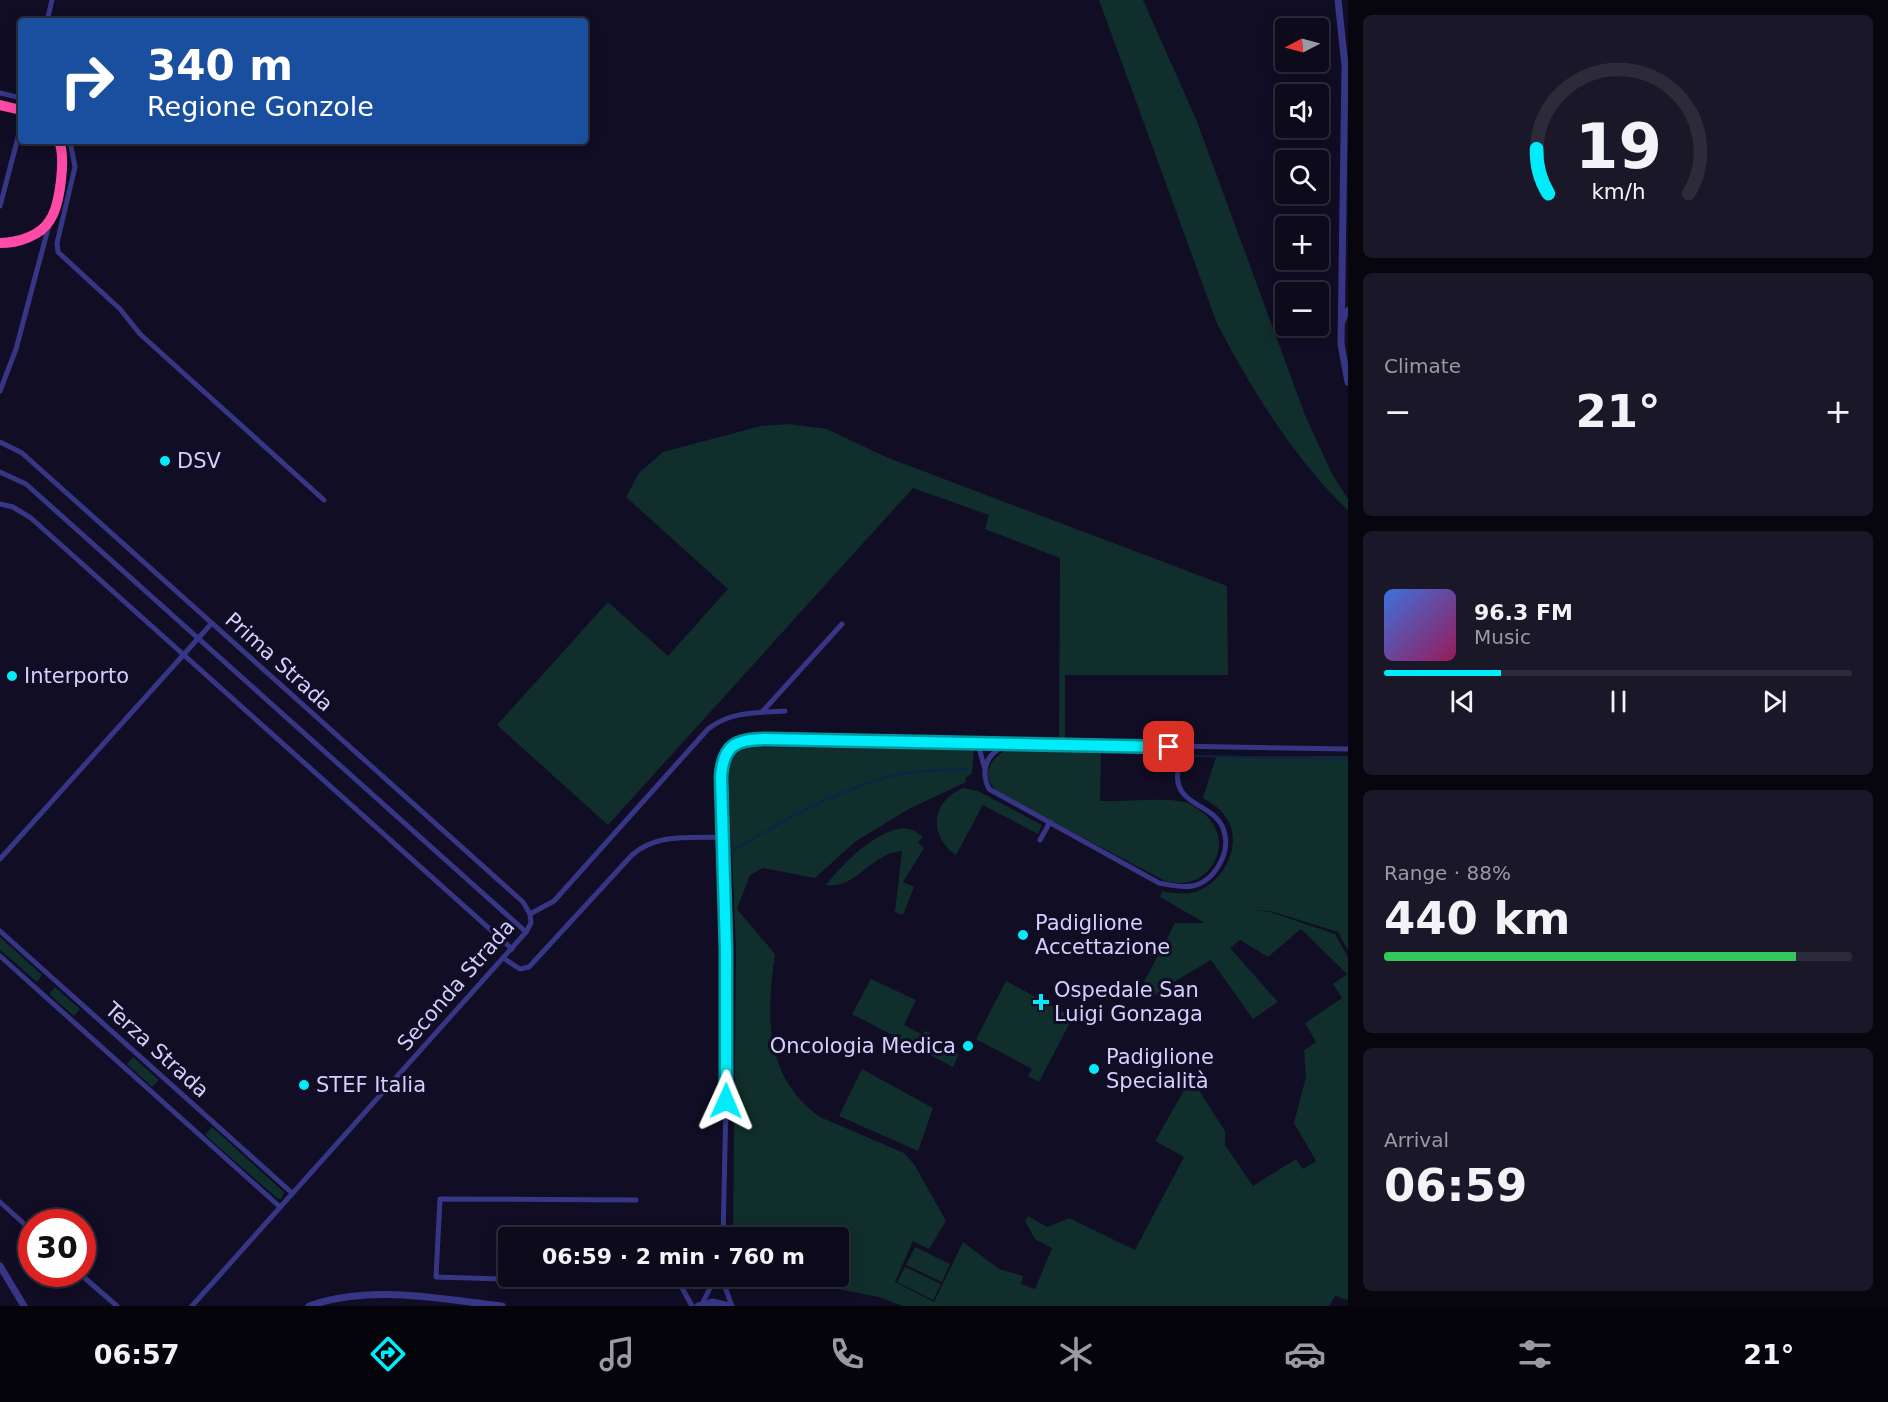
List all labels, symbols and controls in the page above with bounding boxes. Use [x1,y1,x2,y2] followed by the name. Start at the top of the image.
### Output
[1275,18,1329,72] north arrow
[1275,18,1329,336] map controls
[147,41,293,90] text: 340 m
[48,42,126,120] icon: right
[1275,84,1329,138] button: sound
[147,91,374,122] text: Regione Gonzole
[1575,110,1661,183] text: 19
[1275,150,1329,204] button: search
[1591,179,1645,204] text: km/h
[1275,216,1329,270] button: +
[1275,282,1329,336] button: −
[1384,354,1461,378] text: Climate
[1575,385,1661,438] text: 21°
[1384,392,1412,431] text: −
[1824,392,1852,431] text: +
[177,449,222,473] place label: DSV
[158,454,172,468] marker: DSV
[1474,600,1573,625] text: 96.3 FM
[220,608,338,716] street label: Prima Strada
[1474,625,1531,649] text: Music
[24,664,129,688] place label: Interporto
[5,669,19,683] marker: Interporto
[1446,685,1479,718] icon: previous
[1602,685,1635,718] icon: pause
[1758,685,1791,718] icon: next
[1143,721,1194,772] pin
[1152,730,1185,763] icon: arrive
[1384,861,1511,885] text: Range · 88%
[1384,892,1570,945] text: 440 km
[1035,911,1170,959] place label: Padiglione Accettazione
[392,914,520,1056] street label: Seconda Strada
[1016,928,1030,942] marker: Padiglione Accettazione
[1054,978,1203,1026] place label: Ospedale San Luigi Gonzaga
[1032,993,1050,1011] marker: Ospedale San Luigi Gonzaga
[100,997,214,1103] street label: Terza Strada
[770,1034,956,1058] place label: Oncologia Medica
[961,1039,975,1053] marker: Oncologia Medica
[1106,1045,1214,1093] place label: Padiglione Specialità
[1087,1062,1101,1076] marker: Padiglione Specialità
[694,1069,758,1133] position arrow
[316,1073,426,1097] place label: STEF Italia
[297,1078,311,1092] marker: STEF Italia
[1384,1128,1449,1152] text: Arrival
[1384,1159,1527,1212] text: 06:59
[18,1209,96,1287] speed limit sign: 30
[542,1244,805,1269] text: 06:59 · 2 min · 760 m
[367,1333,409,1375] icon: directions
[596,1333,638,1375] icon: music
[826,1333,868,1375] icon: phone
[1055,1333,1097,1375] icon: climate
[1284,1333,1326,1375] icon: car
[1514,1333,1556,1375] icon: filters
[94,1339,180,1370] text: 06:57
[1743,1339,1794,1370] text: 21°

